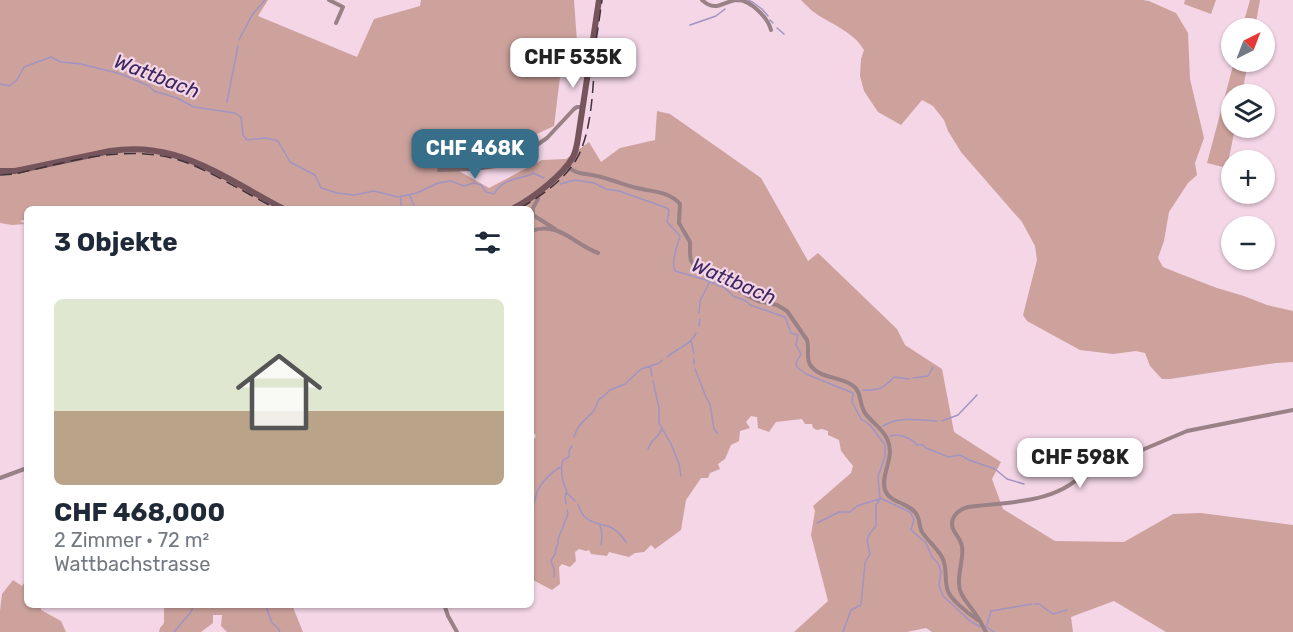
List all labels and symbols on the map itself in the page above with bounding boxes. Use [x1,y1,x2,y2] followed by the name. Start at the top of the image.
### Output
[1221,18,1275,72] north arrow
[511,38,635,89] pin: CHF 535K
[111,49,203,103] water label: Wattbach
[413,129,537,180] pin: CHF 468K
[688,252,780,310] water label: Wattbach
[1018,438,1142,489] pin: CHF 598K

